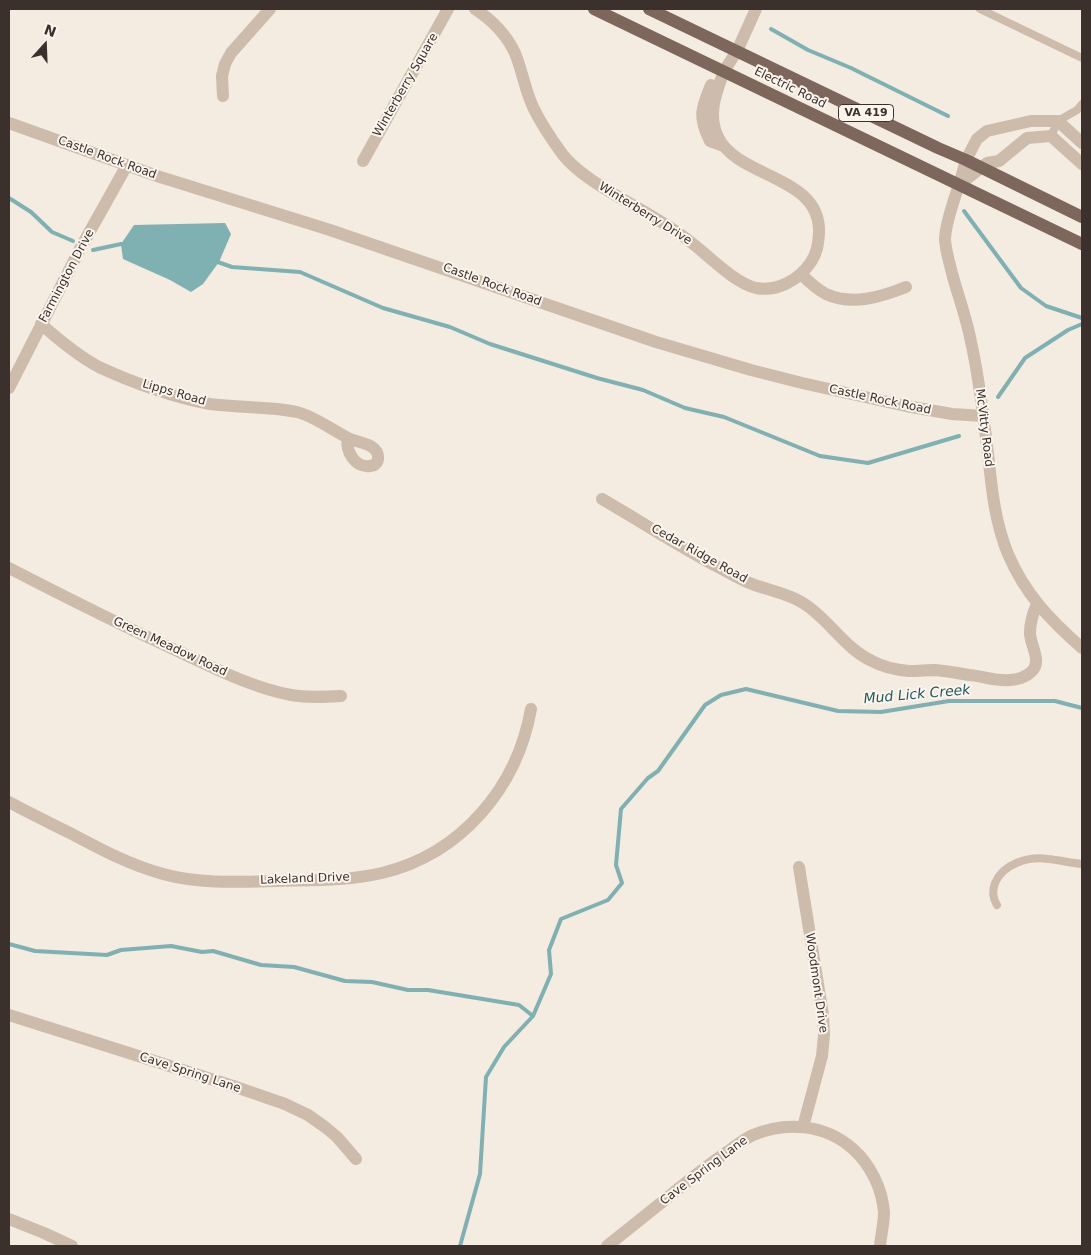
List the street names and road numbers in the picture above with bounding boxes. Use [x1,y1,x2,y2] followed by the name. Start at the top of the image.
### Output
[370,31,442,139] street label: Winterberry Square
[752,64,828,112] street label: Electric Road
[838,105,894,122] road number: VA 419
[56,133,158,183] street label: Castle Rock Road
[596,180,694,248] street label: Winterberry Drive
[36,227,98,325] street label: Farmington Drive
[441,260,543,310] street label: Castle Rock Road
[141,377,207,409] street label: Lipps Road
[828,382,932,418] street label: Castle Rock Road
[972,388,996,468] street label: McVitty Road
[648,522,750,586] street label: Cedar Ridge Road
[111,614,229,680] street label: Green Meadow Road
[260,870,350,888] street label: Lakeland Drive
[802,932,830,1034] street label: Woodmont Drive
[138,1050,242,1096] street label: Cave Spring Lane
[657,1133,751,1209] street label: Cave Spring Lane

